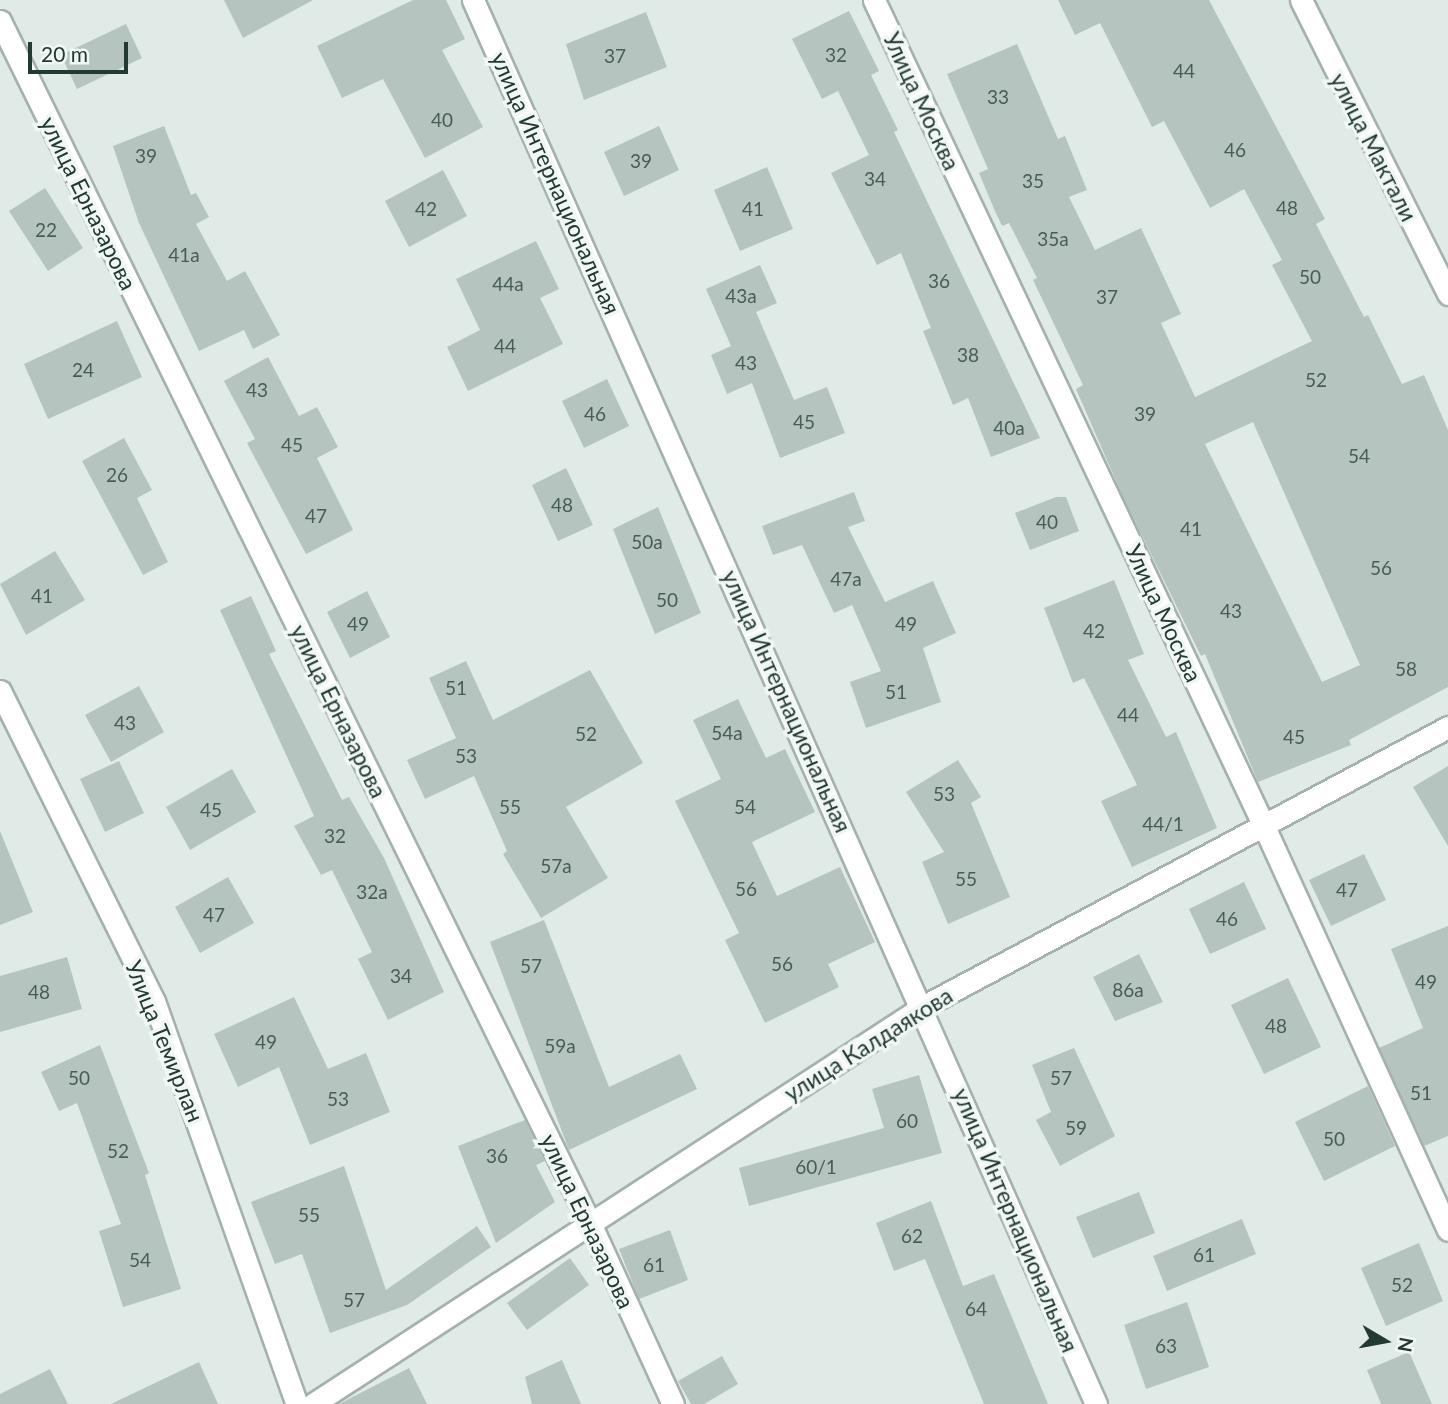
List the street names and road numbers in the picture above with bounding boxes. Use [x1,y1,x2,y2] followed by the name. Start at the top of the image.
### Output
[878,28,966,174] street label: Улица Москва
[486,47,626,319] street label: улица Интернациональная
[1325,68,1423,226] street label: улица Мактали
[35,112,143,294] street label: улица Ерназарова
[1120,540,1208,686] street label: Улица Москва
[717,565,857,837] street label: улица Интернациональная
[285,620,393,802] street label: улица Ерназарова
[120,956,210,1126] street label: Улица Темирлан
[779,981,957,1107] street label: улица Калдаякова
[948,1084,1084,1356] street label: улица Интернациональная
[535,1129,641,1313] street label: улица Ерназарова

